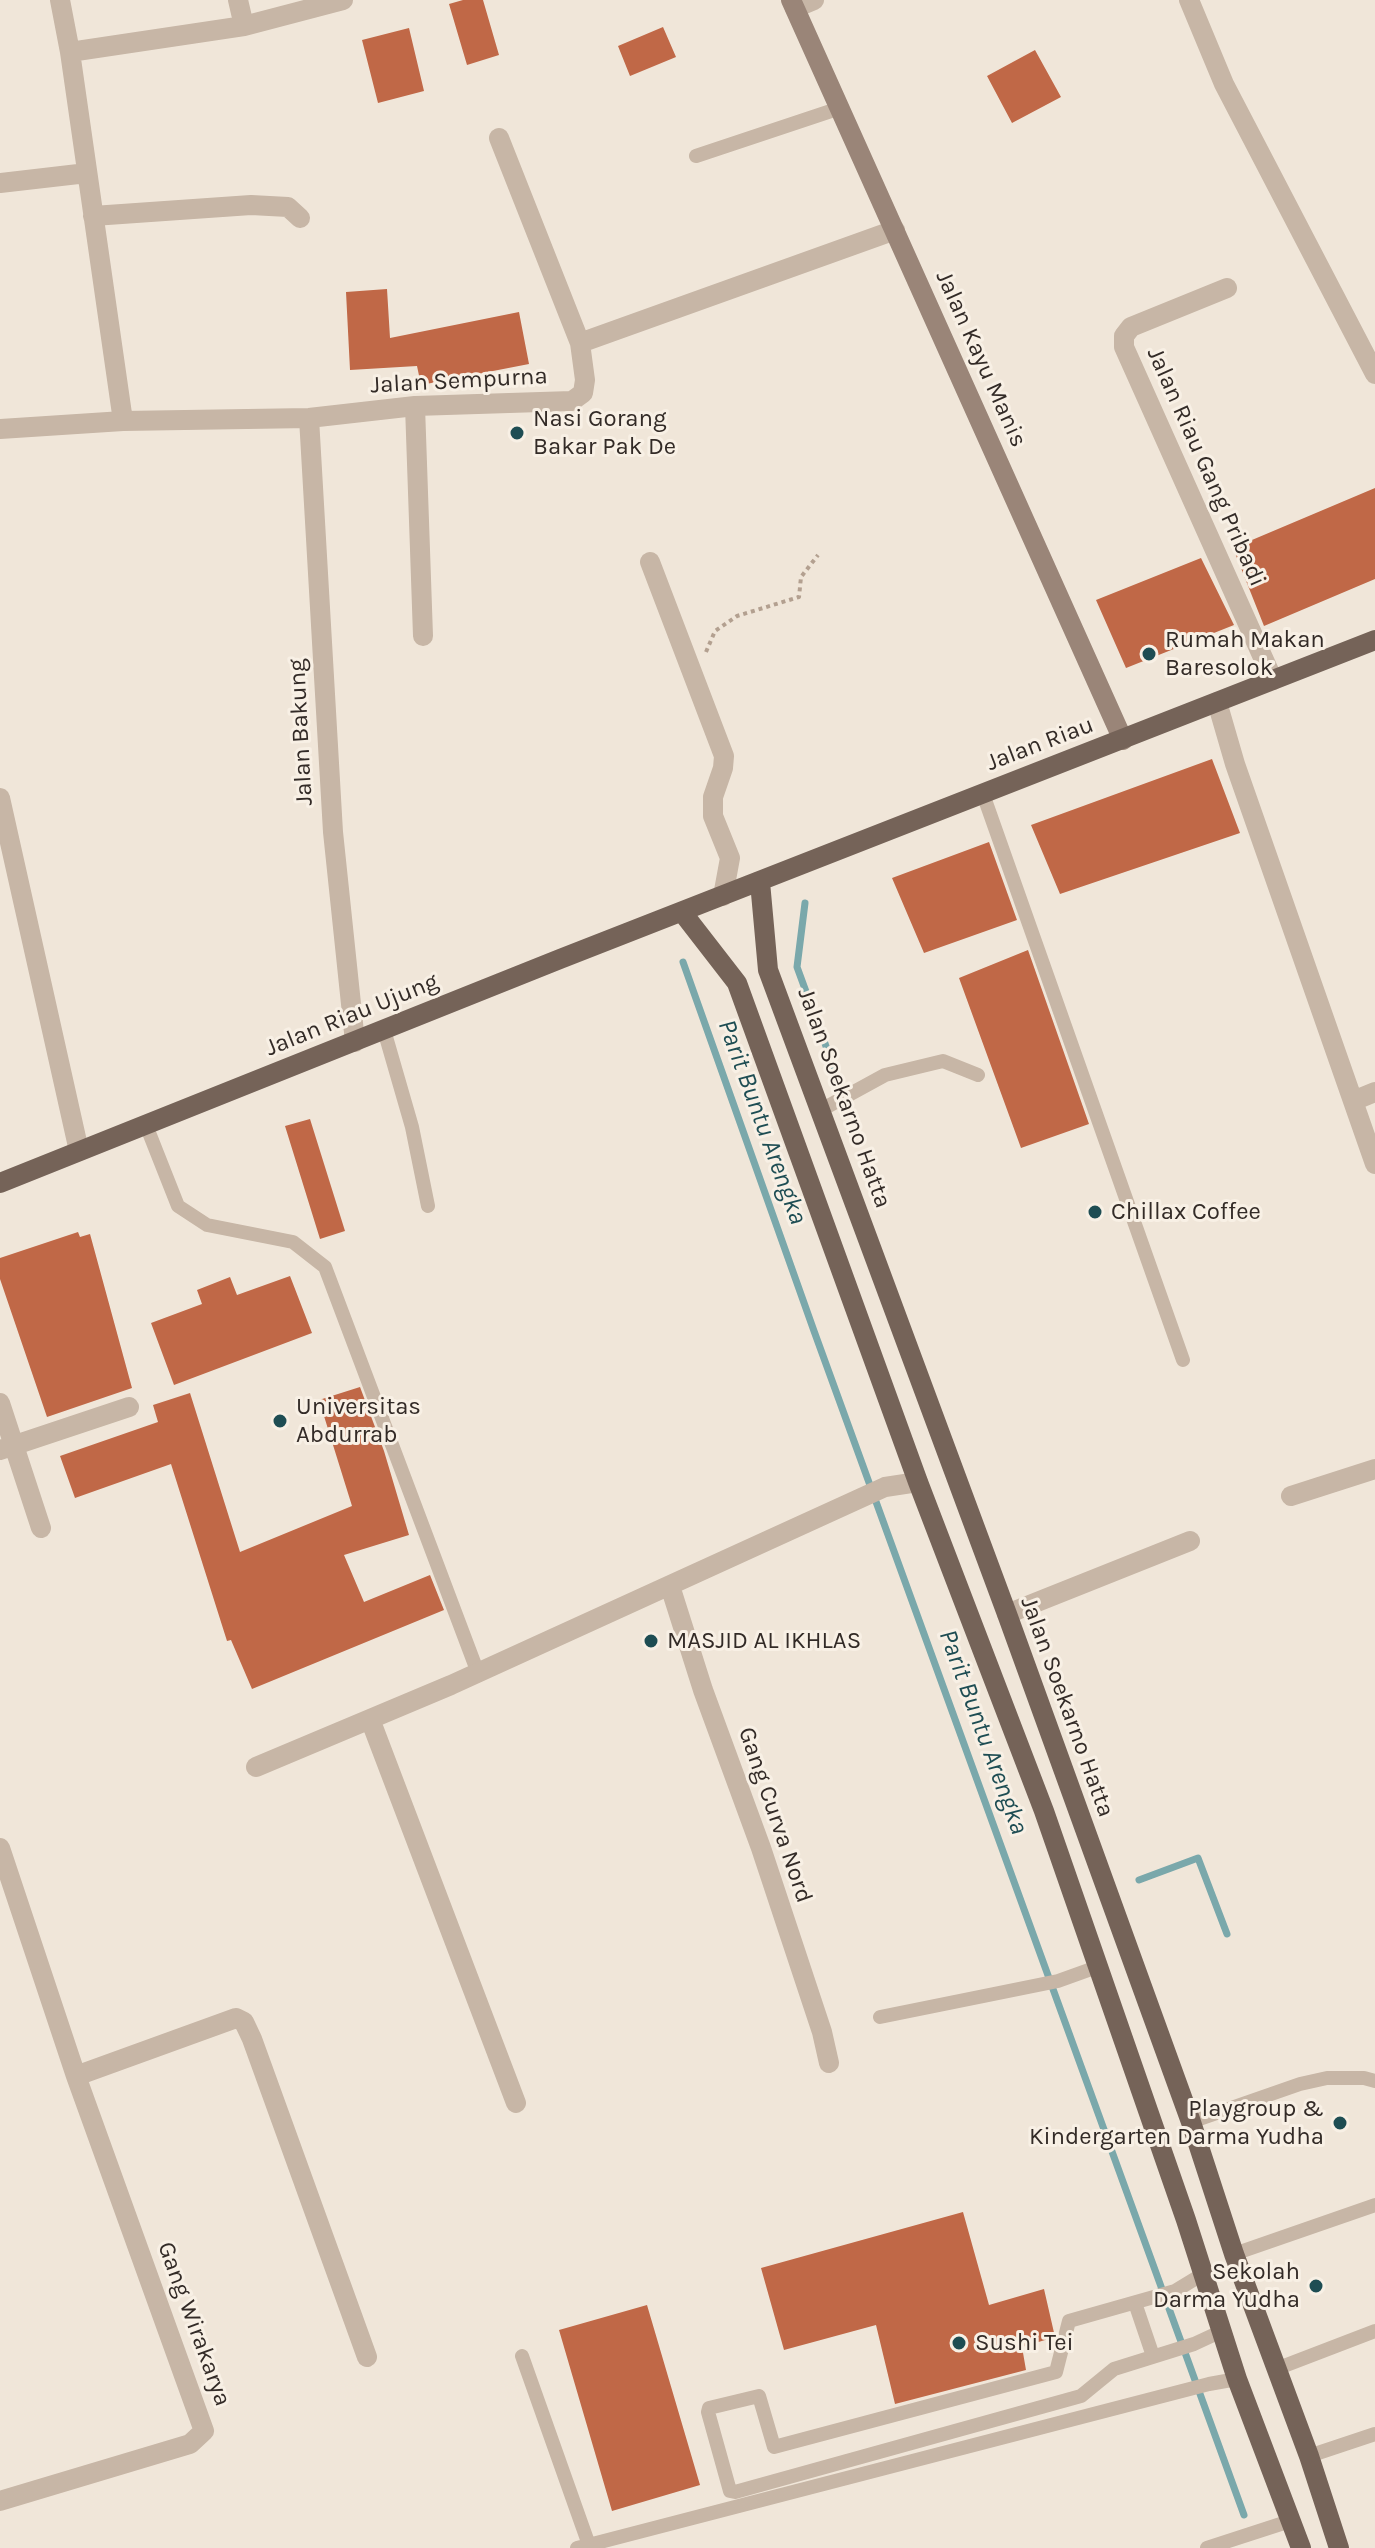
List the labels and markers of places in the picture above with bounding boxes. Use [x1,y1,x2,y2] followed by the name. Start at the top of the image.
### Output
[533,405,676,461] place label: Nasi Gorang Bakar Pak De
[508,424,526,442] marker: Nasi Gorang Bakar Pak De
[1165,626,1325,682] place label: Rumah Makan Baresolok
[1140,645,1158,663] marker: Rumah Makan Baresolok
[1111,1198,1261,1226] place label: Chillax Coffee
[1086,1203,1104,1221] marker: Chillax Coffee
[296,1393,421,1449] place label: Universitas Abdurrab
[271,1412,289,1430] marker: Universitas Abdurrab
[667,1627,861,1655] place label: MASJID AL IKHLAS
[642,1632,660,1650] marker: MASJID AL IKHLAS
[1029,2095,1324,2151] place label: Playgroup & Kindergarten Darma Yudha
[1331,2114,1349,2132] marker: Playgroup & Kindergarten Darma Yudha
[1153,2258,1300,2314] place label: Sekolah Darma Yudha
[1307,2277,1325,2295] marker: Sekolah Darma Yudha
[975,2329,1074,2357] place label: Sushi Tei
[950,2334,968,2352] marker: Sushi Tei

